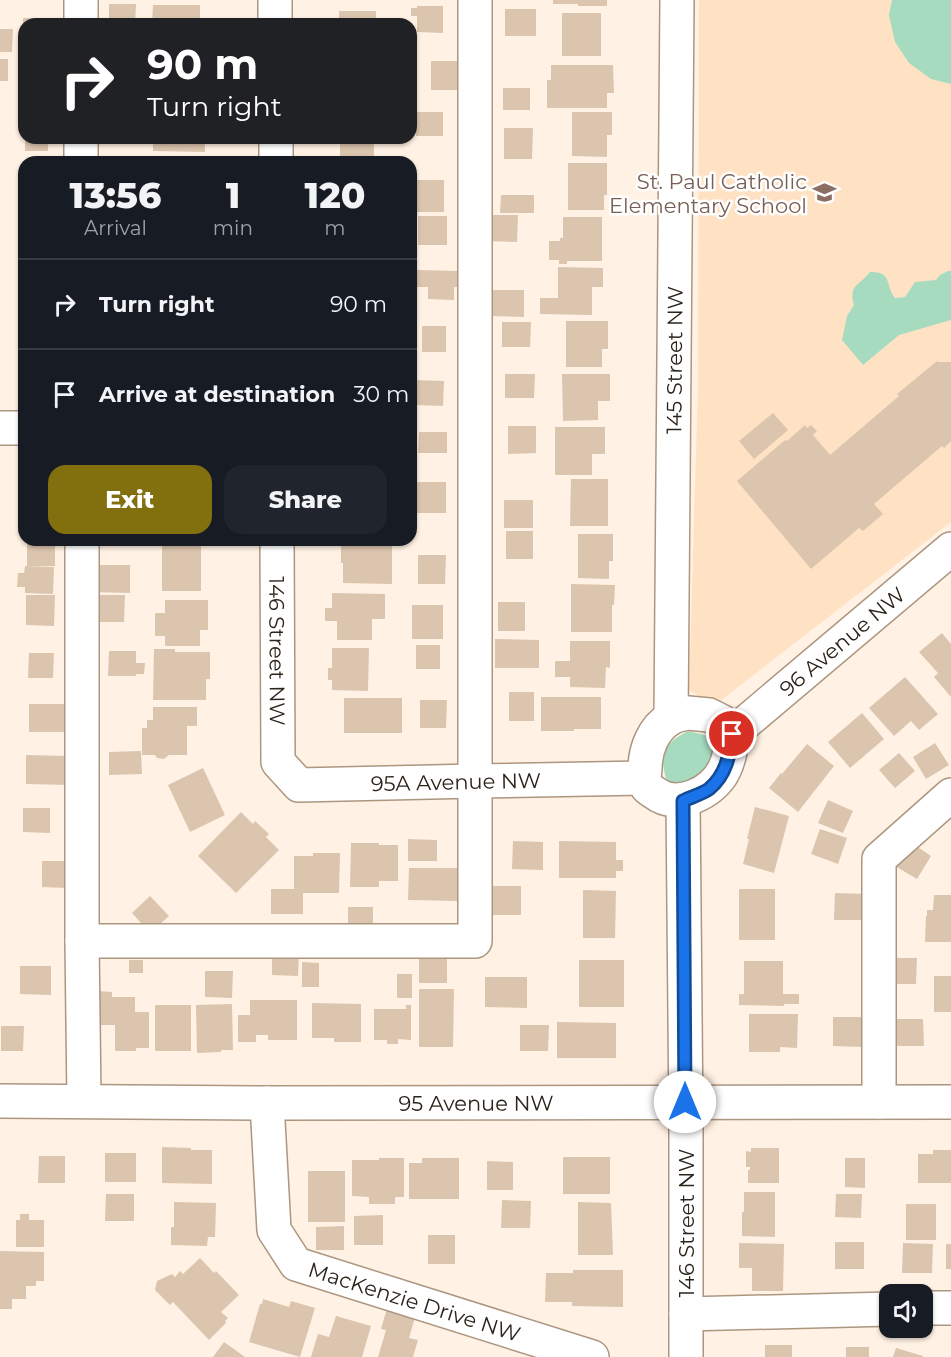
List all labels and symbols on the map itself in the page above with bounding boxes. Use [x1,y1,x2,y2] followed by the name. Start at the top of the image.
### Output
[609,169,807,218] place label: St. Paul Catholic Elementary School
[812,180,838,206] school or university icon: St. Paul Catholic Elementary School
[661,286,687,434] street label: 145 Street NW
[265,576,290,726] street label: 146 Street NW
[774,581,910,701] street label: 96 Avenue NW
[706,708,757,759] pin
[370,767,541,796] street label: 95A Avenue NW
[653,1070,717,1134] position arrow
[398,1090,554,1115] street label: 95 Avenue NW
[674,1149,699,1297] street label: 146 Street NW
[305,1256,524,1346] street label: MacKenzie Drive NW

